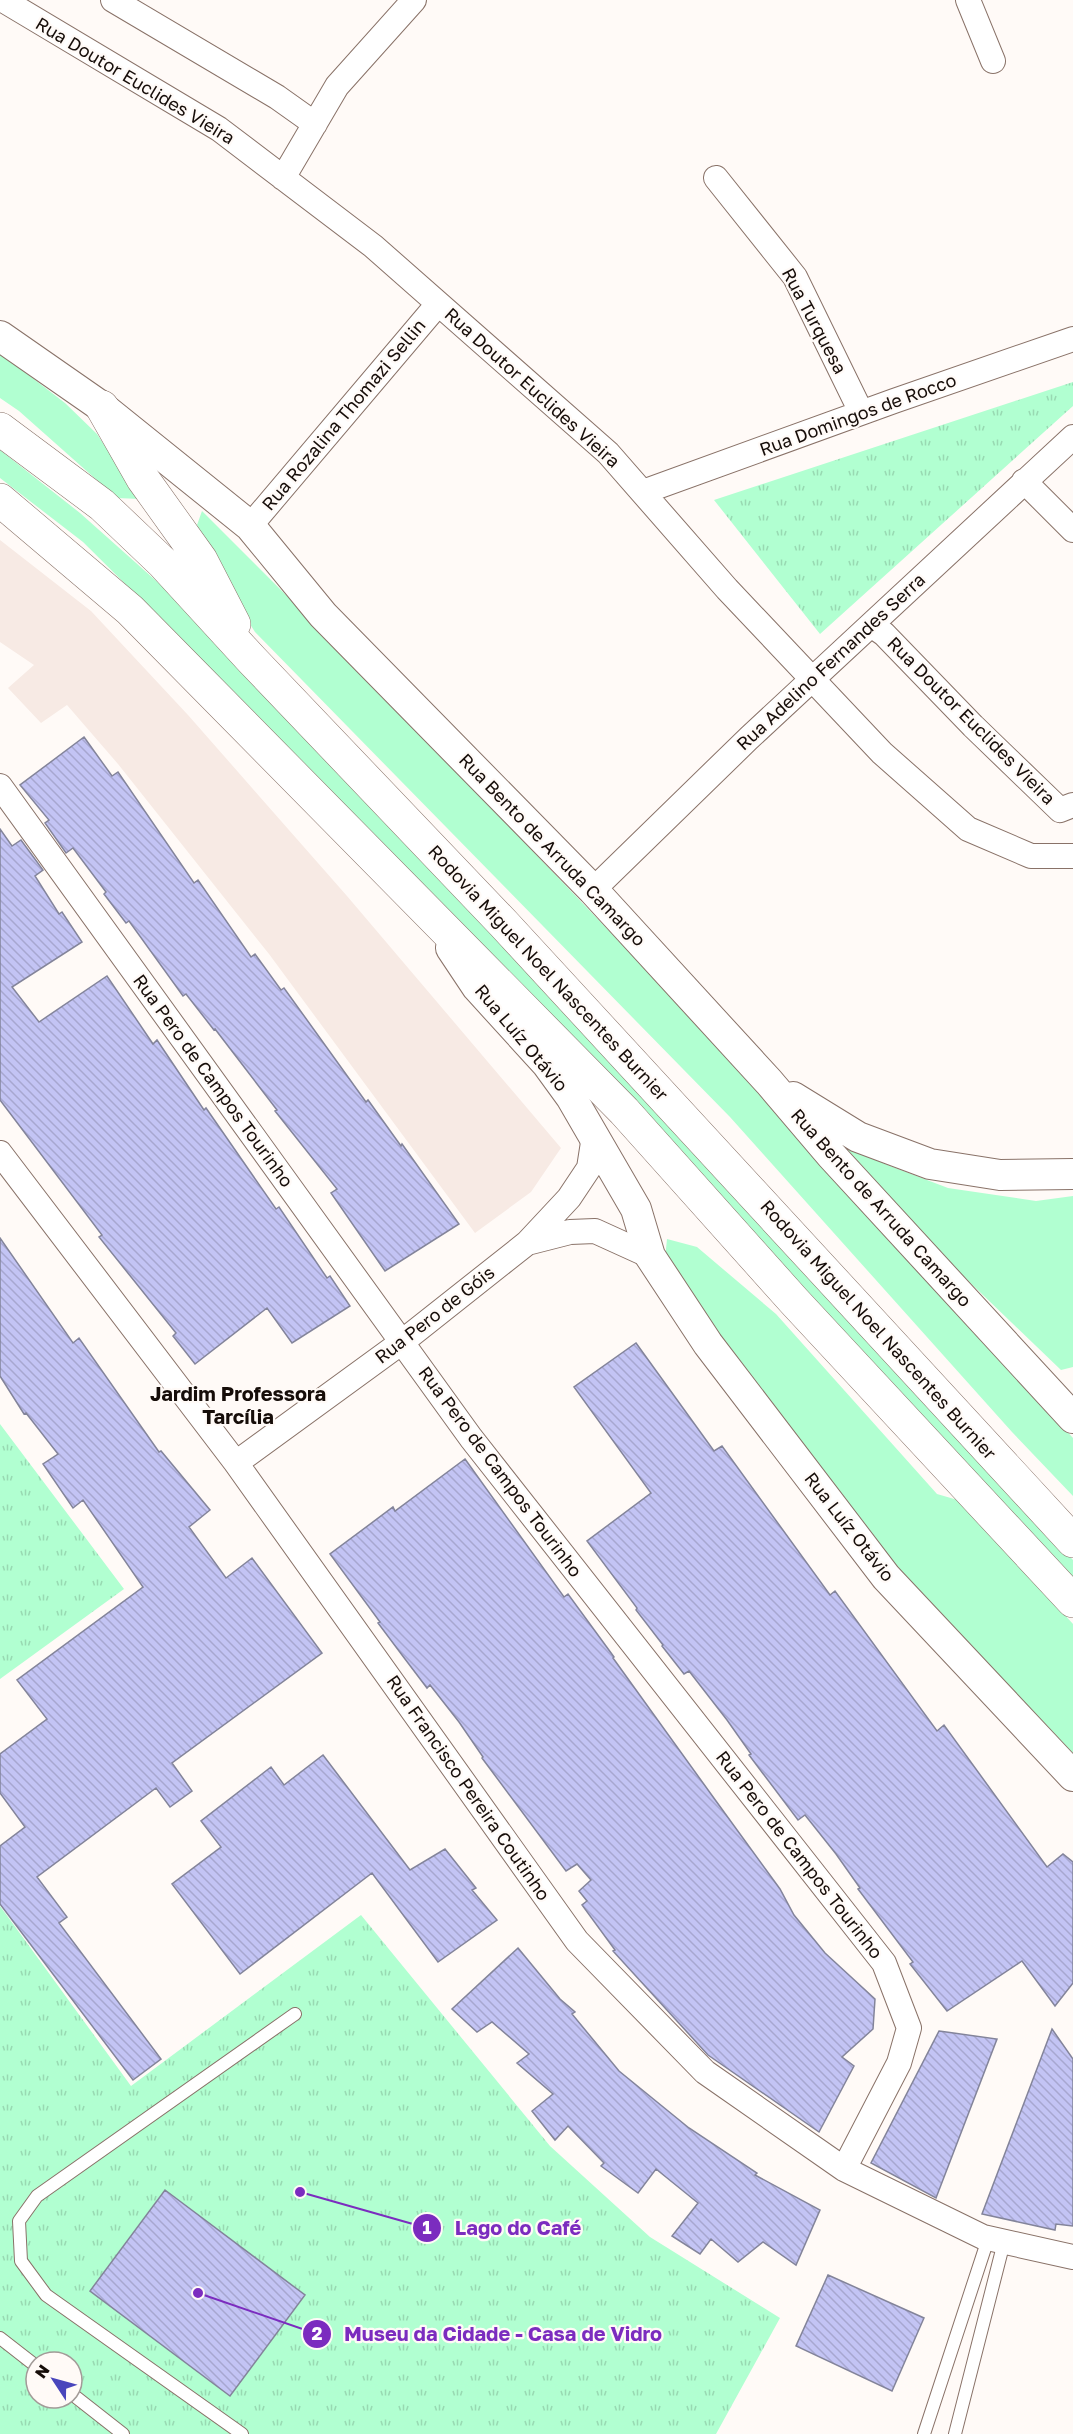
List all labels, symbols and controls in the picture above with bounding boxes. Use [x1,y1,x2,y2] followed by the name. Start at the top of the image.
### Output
[32,12,239,148] street label: Rua Doutor Euclides Vieira
[778,264,852,377] street label: Rua Turquesa
[441,303,625,472] street label: Rua Doutor Euclides Vieira
[257,314,430,514] street label: Rua Rozalina Thomazi Sellin
[756,368,959,460] street label: Rua Domingos de Rocco
[732,568,929,754] street label: Rua Adelino Fernandes Serra
[883,632,1060,809] street label: Rua Doutor Euclides Vieira
[455,748,651,950] street label: Rua Bento de Arruda Camargo
[424,840,673,1105] street label: Rodovia Miguel Noel Nascentes Burnier
[129,970,299,1191] street label: Rua Pero de Campos Tourinho
[471,979,573,1095] street label: Rua Luíz Otávio
[787,1104,977,1311] street label: Rua Bento de Arruda Camargo
[756,1195,1001,1464] street label: Rodovia Miguel Noel Nascentes Burnier
[370,1261,498,1368] street label: Rua Pero de Góis
[414,1362,587,1581] street label: Rua Pero de Campos Tourinho
[150,1381,326,1428] district label: Jardim Professora Tarcília
[800,1467,899,1585] street label: Rua Luíz Otávio
[382,1670,555,1904] street label: Rua Francisco Pereira Coutinho
[712,1746,888,1963] street label: Rua Pero de Campos Tourinho
[412,2209,593,2247] callout: Lago do Café
[455,2215,581,2239] text: Lago do Café
[422,2216,432,2238] text: 1
[302,2315,674,2353] callout: Museu da Cidade - Casa de Vidro
[344,2321,662,2345] text: Museu da Cidade - Casa de Vidro
[312,2322,323,2344] text: 2
[24,2350,84,2410] north arrow
[30,2360,54,2382] text: N

